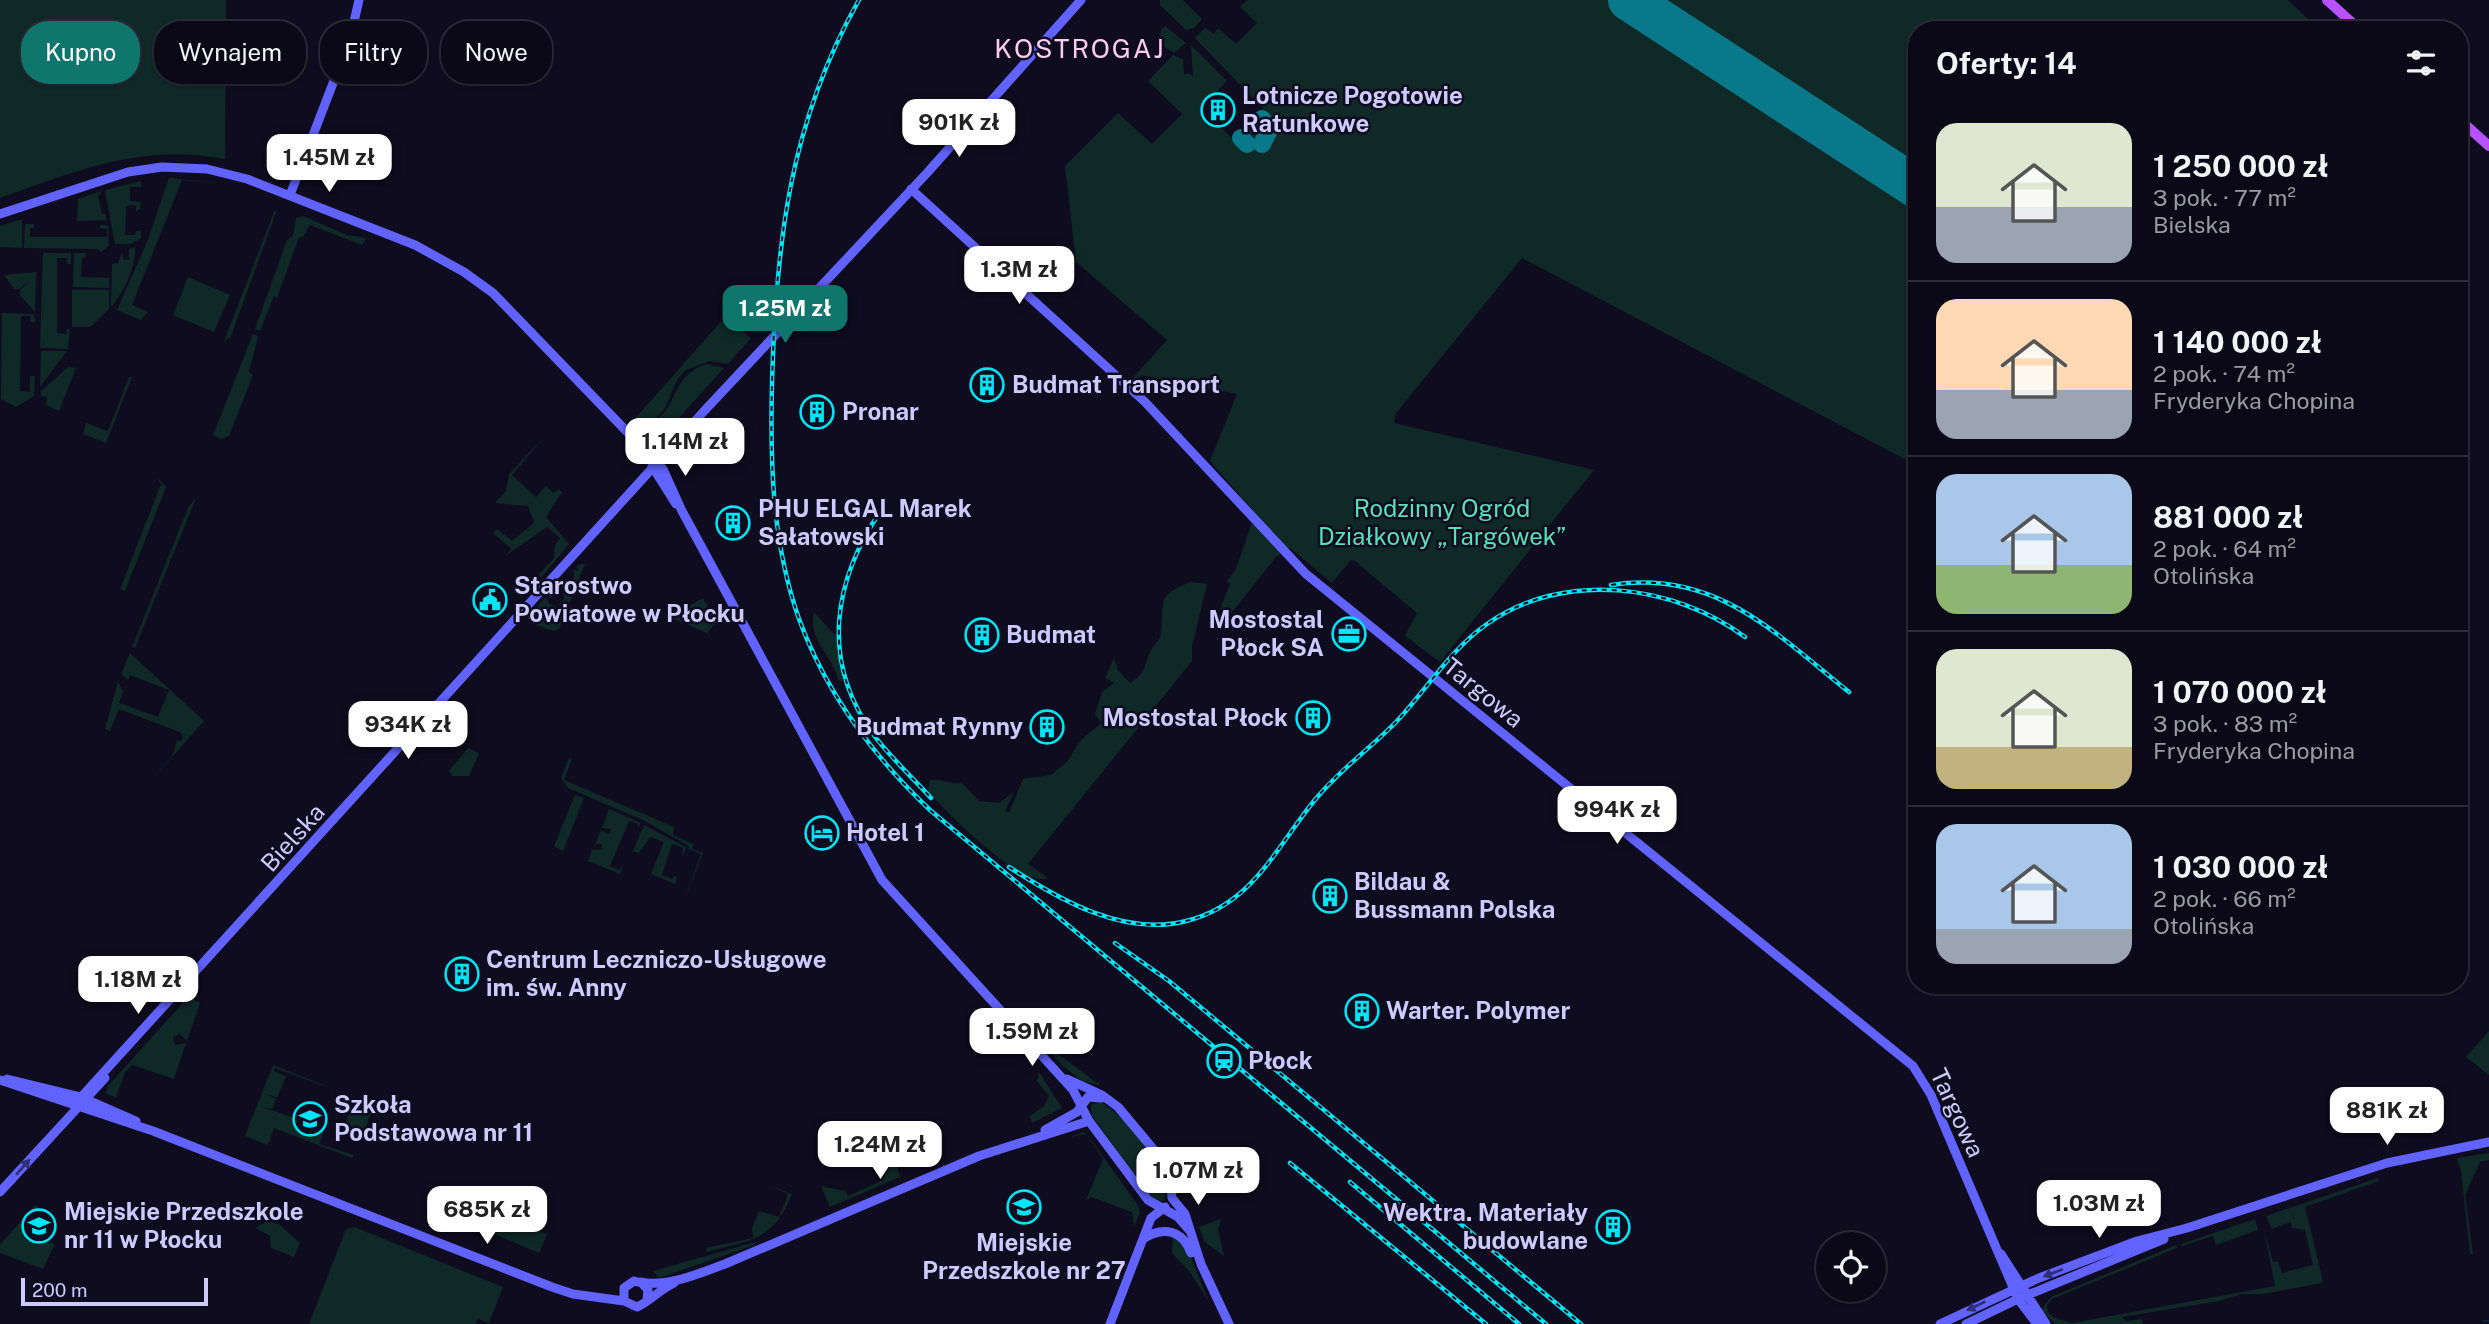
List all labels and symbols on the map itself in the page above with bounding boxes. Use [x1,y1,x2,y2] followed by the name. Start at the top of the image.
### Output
[994,33,1166,64] district label: KOSTROGAJ
[1242,81,1463,137] place label: Lotnicze Pogotowie Ratunkowe
[1199,91,1237,129] building icon: Lotnicze Pogotowie Ratunkowe
[894,100,1024,159] pin: 901K zł
[257,134,401,194] pin: 1.45M zł
[954,246,1084,306] pin: 1.3M zł
[713,286,857,345] pin: 1.25M zł
[968,366,1006,404] building icon: Budmat Transport
[1012,370,1220,398] place label: Budmat Transport
[798,393,836,431] building icon: Pronar
[842,397,919,425] place label: Pronar
[613,419,757,478] pin: 1.14M zł
[758,494,972,550] place label: PHU ELGAL Marek Sałatowski
[1318,494,1566,550] park label: Rodzinny Ogród Działkowy „Targówek”
[714,504,752,542] building icon: PHU ELGAL Marek Sałatowski
[514,571,745,627] place label: Starostwo Powiatowe w Płocku
[471,581,509,619] public building icon: Starostwo Powiatowe w Płocku
[1209,605,1324,661] place label: Mostostal Płock SA
[1330,615,1368,653] office icon: Mostostal Płock SA
[963,616,1001,654] building icon: Budmat
[1006,620,1096,648] place label: Budmat
[1438,652,1529,733] street label: Targowa
[1294,699,1332,737] building icon: Mostostal Płock
[343,702,473,761] pin: 934K zł
[1103,703,1288,731] place label: Mostostal Płock
[1028,708,1066,746] building icon: Budmat Rynny
[856,712,1023,740] place label: Budmat Rynny
[1552,786,1682,846] pin: 994K zł
[255,798,330,877] street label: Bielska
[803,814,841,852] hotel icon: Hotel 1
[846,818,925,846] place label: Hotel 1
[1354,867,1555,923] place label: Bildau & Bussmann Polska
[1311,877,1349,915] building icon: Bildau & Bussmann Polska
[486,945,827,1001] place label: Centrum Leczniczo-Usługowe im. św. Anny
[443,955,481,993] building icon: Centrum Leczniczo-Usługowe im. św. Anny
[66,956,210,1016] pin: 1.18M zł
[1343,992,1381,1030] building icon: Warter. Polymer
[1386,996,1570,1024] place label: Warter. Polymer
[960,1009,1104,1068] pin: 1.59M zł
[1205,1042,1243,1080] station icon: Płock
[1248,1046,1313,1074] place label: Płock
[1925,1064,1991,1161] street label: Targowa
[2322,1088,2452,1147] pin: 881K zł
[334,1090,533,1146] place label: Szkoła Podstawowa nr 11
[291,1100,329,1138] school or university icon: Szkoła Podstawowa nr 11
[808,1122,952,1181] pin: 1.24M zł
[1126,1148,1270,1207] pin: 1.07M zł
[15,1158,30,1175] one-way arrow
[2027,1180,2171,1240] pin: 1.03M zł
[422,1186,552,1246] pin: 685K zł
[1005,1188,1043,1226] school or university icon: Miejskie Przedszkole nr 27
[64,1197,304,1253] place label: Miejskie Przedszkole nr 11 w Płocku
[1383,1198,1588,1254] place label: Wektra. Materiały budowlane
[20,1207,58,1245] school or university icon: Miejskie Przedszkole nr 11 w Płocku
[1594,1208,1632,1246] building icon: Wektra. Materiały budowlane
[922,1228,1126,1284] place label: Miejskie Przedszkole nr 27
[2042,1267,2063,1278] one-way arrow
[21,1275,208,1307] scale bar
[1966,1301,1986,1312] one-way arrow

